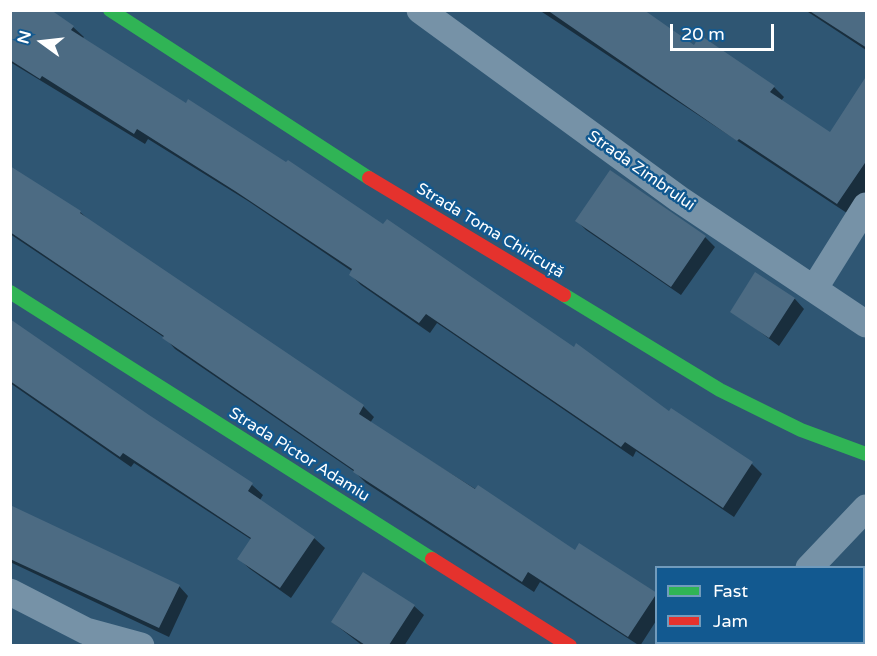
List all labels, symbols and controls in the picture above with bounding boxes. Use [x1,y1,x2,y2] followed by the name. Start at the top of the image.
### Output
[12,12,72,72] north arrow
[673,12,776,50] scale bar
[681,23,725,45] text: 20 m
[13,29,36,46] text: N
[584,127,698,215] street label: Strada Zimbrului
[413,179,567,283] street label: Strada Toma Chiricuță
[225,404,373,506] street label: Strada Pictor Adamiu
[655,566,865,644] legend
[713,580,748,602] text: Fast
[713,610,748,632] text: Jam

